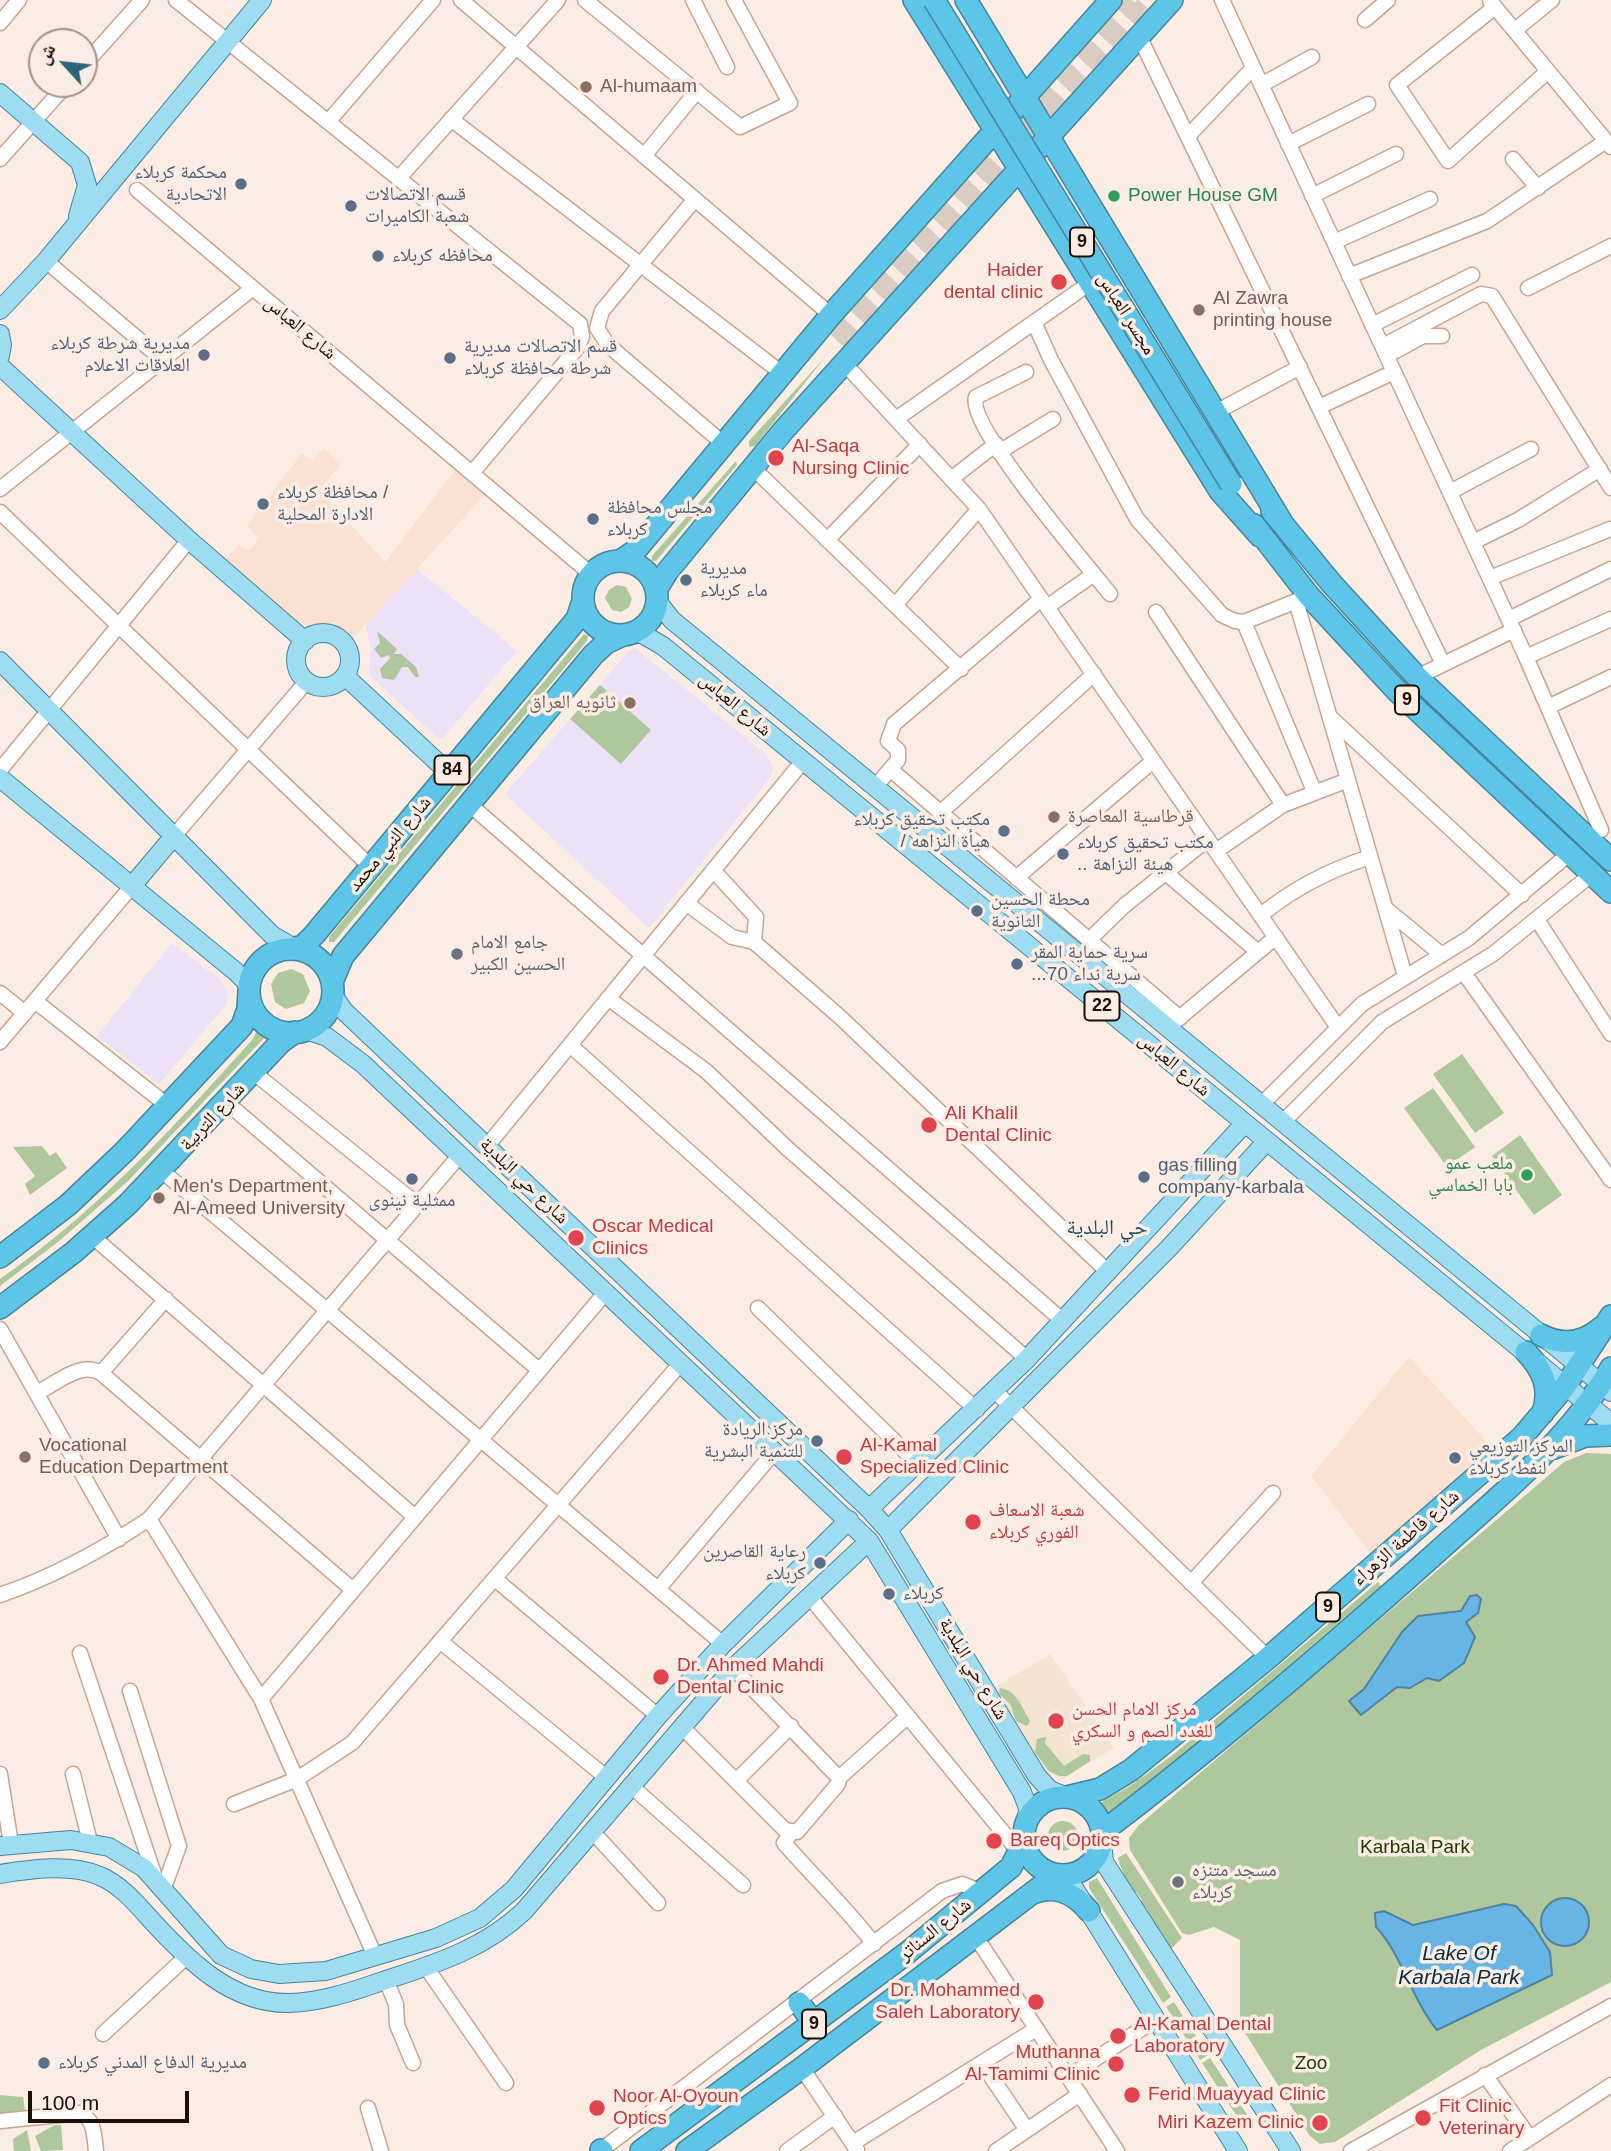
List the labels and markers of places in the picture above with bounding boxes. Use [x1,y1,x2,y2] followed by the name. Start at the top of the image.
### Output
[600,76,697,98] place label: Al-humaam
[578,79,594,95] marker: Al-humaam
[135,162,227,206] place label: محكمة كربلاء الاتحادية
[233,176,249,192] marker: محكمة كربلاء الاتحادية
[365,184,469,228] place label: قسم الاتصالات شعبة الكاميرات
[1128,185,1278,207] place label: Power House GM
[1106,188,1122,204] marker: Power House GM
[343,198,359,214] marker: قسم الاتصالات شعبة الكاميرات
[392,245,493,267] place label: محافظه كربلاء
[370,248,386,264] marker: محافظه كربلاء
[944,260,1043,304] place label: Haider dental clinic
[1049,272,1069,292] marker: Haider dental clinic
[1213,288,1332,332] place label: Al Zawra printing house
[1191,302,1207,318] marker: Al Zawra printing house
[50,333,190,377] place label: مديرية شرطة كربلاء العلاقات الاعلام
[464,336,617,380] place label: قسم الاتصالات مديرية شرطة محافظة كربلاء
[196,347,212,363] marker: مديرية شرطة كربلاء العلاقات الاعلام
[442,350,458,366] marker: قسم الاتصالات مديرية شرطة محافظة كربلاء
[792,436,909,480] place label: Al-Saqa Nursing Clinic
[766,448,786,468] marker: Al-Saqa Nursing Clinic
[277,482,388,526] place label: محافظة كربلاء / الادارة المحلية
[255,496,271,512] marker: محافظة كربلاء / الادارة المحلية
[607,497,712,541] place label: مجلس محافظة كربلاء
[585,511,601,527] marker: مجلس محافظة كربلاء
[700,558,768,602] place label: مديرية ماء كربلاء
[678,572,694,588] marker: مديرية ماء كربلاء
[529,692,616,714] place label: ثانويه العراق
[622,695,638,711] marker: ثانويه العراق
[1068,806,1194,828] place label: قرطاسية المعاصرة
[853,809,990,853] place label: مكتب تحقيق كربلاء / هيأة النزاهه
[1046,809,1062,825] marker: قرطاسية المعاصرة
[996,823,1012,839] marker: مكتب تحقيق كربلاء / هيأة النزاهه
[1077,832,1214,876] place label: مكتب تحقيق كربلاء .. هيئة النزاهة
[1055,846,1071,862] marker: مكتب تحقيق كربلاء .. هيئة النزاهة
[991,889,1090,933] place label: محطة الحسين الثانوية
[969,903,985,919] marker: محطة الحسين الثانوية
[471,932,565,976] place label: جامع الامام الحسين الكبير
[1031,942,1148,986] place label: سرية حماية المقر ...سرية نداء 70
[449,946,465,962] marker: جامع الامام الحسين الكبير
[1009,956,1025,972] marker: سرية حماية المقر ...سرية نداء 70
[945,1103,1052,1147] place label: Ali Khalil Dental Clinic
[919,1115,939,1135] marker: Ali Khalil Dental Clinic
[1428,1153,1513,1197] place label: ملعب عمو بابا الخماسي
[1158,1155,1304,1199] place label: gas filling company-karbala
[1519,1167,1535,1183] marker: ملعب عمو بابا الخماسي
[1136,1169,1152,1185] marker: gas filling company-karbala
[404,1171,420,1187] marker: ممثلية نينوى
[173,1176,345,1220] place label: Men's Department, Al-Ameed University
[151,1190,167,1206] marker: Men's Department, Al-Ameed University
[369,1190,455,1212] place label: ممثلية نينوى
[592,1216,713,1260] place label: Oscar Medical Clinics
[566,1228,586,1248] marker: Oscar Medical Clinics
[704,1419,803,1463] place label: مركز الريادة للتنمية البشرية
[809,1433,825,1449] marker: مركز الريادة للتنمية البشرية
[39,1435,228,1479] place label: Vocational Education Department
[860,1435,1009,1479] place label: Al-Kamal Specialized Clinic
[1469,1436,1573,1480] place label: المركز التوزيعي لنفط كربلاء
[834,1447,854,1467] marker: Al-Kamal Specialized Clinic
[17,1449,33,1465] marker: Vocational Education Department
[1447,1450,1463,1466] marker: المركز التوزيعي لنفط كربلاء
[989,1500,1084,1544] place label: شعبة الاسعاف الفوري كربلاء
[963,1512,983,1532] marker: شعبة الاسعاف الفوري كربلاء
[703,1541,806,1585] place label: رعاية القاصرين كربلاء
[812,1555,828,1571] marker: رعاية القاصرين كربلاء
[903,1583,944,1605] place label: كربلاء
[881,1586,897,1602] marker: كربلاء
[677,1655,824,1699] place label: Dr. Ahmed Mahdi Dental Clinic
[651,1667,671,1687] marker: Dr. Ahmed Mahdi Dental Clinic
[1072,1699,1213,1743] place label: مركز الامام الحسن للغدد الصم و السكري
[1046,1711,1066,1731] marker: مركز الامام الحسن للغدد الصم و السكري
[1010,1830,1120,1852] place label: Bareq Optics
[984,1831,1004,1851] marker: Bareq Optics
[1192,1860,1277,1904] place label: مسجد متنزه كربلاء
[1170,1874,1186,1890] marker: مسجد متنزه كربلاء
[875,1980,1020,2024] place label: Dr. Mohammed Saleh Laboratory
[1026,1992,1046,2012] marker: Dr. Mohammed Saleh Laboratory
[1134,2014,1271,2058] place label: Al-Kamal Dental Laboratory
[1108,2026,1128,2046] marker: Al-Kamal Dental Laboratory
[965,2042,1100,2086] place label: Muthanna Al-Tamimi Clinic
[58,2052,247,2074] place label: مديرية الدفاع المدني كربلاء
[1106,2054,1126,2074] marker: Muthanna Al-Tamimi Clinic
[36,2055,52,2071] marker: مديرية الدفاع المدني كربلاء
[1148,2084,1325,2106] place label: Ferid Muayyad Clinic
[1122,2085,1142,2105] marker: Ferid Muayyad Clinic
[613,2086,739,2130] place label: Noor Al-Oyoun Optics
[1439,2096,1525,2140] place label: Fit Clinic Veterinary
[587,2098,607,2118] marker: Noor Al-Oyoun Optics
[1413,2108,1433,2128] marker: Fit Clinic Veterinary
[1157,2112,1304,2134] place label: Miri Kazem Clinic
[1310,2113,1330,2133] marker: Miri Kazem Clinic

